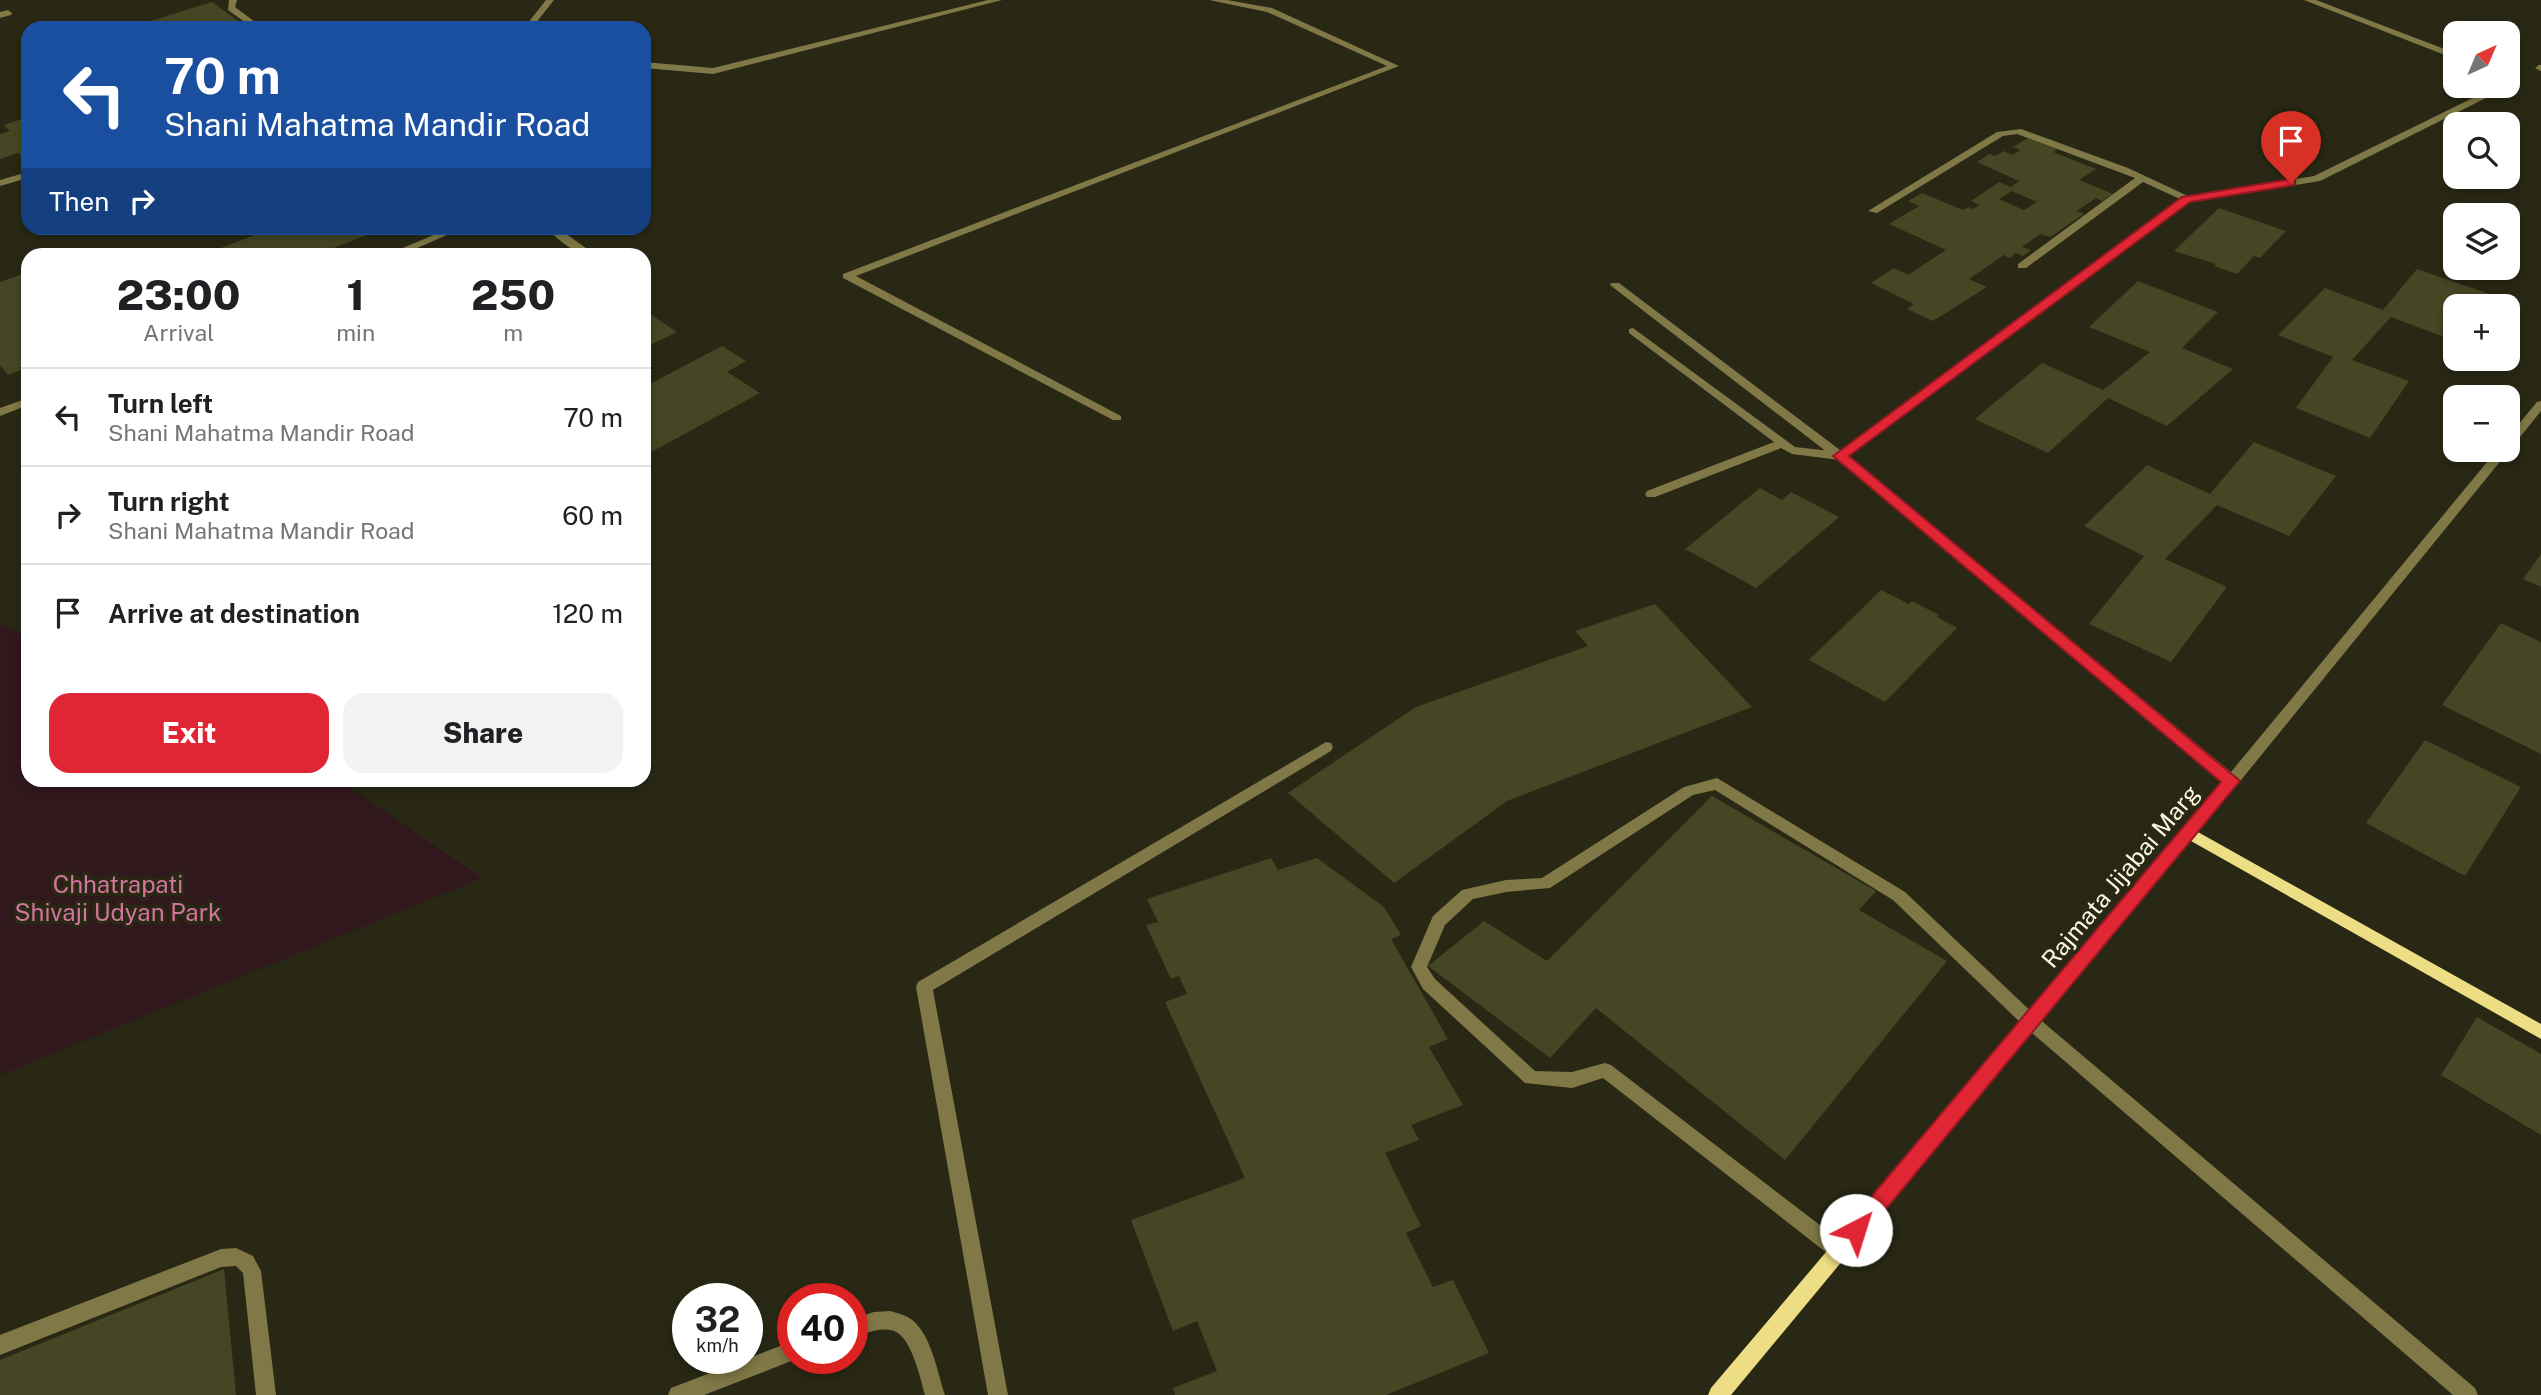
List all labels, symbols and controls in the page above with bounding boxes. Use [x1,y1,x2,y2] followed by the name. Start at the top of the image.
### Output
[2443,21,2520,98] north arrow
[2443,21,2520,462] map controls
[164,47,281,105] text: 70 m
[49,49,140,140] icon: left
[164,106,590,143] text: Shani Mahatma Mandir Road
[2261,111,2321,183] pin
[2443,112,2520,189] button: search
[2272,122,2310,160] icon: arrive
[123,182,161,220] icon: right
[49,186,109,217] text: Then
[2443,203,2520,280] button: layers
[117,270,240,319] text: 23:00
[346,270,365,319] text: 1
[471,270,555,319] text: 250
[2443,294,2520,371] button: +
[143,319,214,346] text: Arrival
[336,319,375,346] text: min
[503,319,523,346] text: m
[2443,385,2520,462] button: −
[108,388,213,419] text: Turn left
[49,398,87,436] icon: left
[563,402,623,433] text: 70 m
[108,419,415,446] text: Shani Mahatma Mandir Road
[108,486,230,517] text: Turn right
[49,496,87,534] icon: right
[562,500,623,531] text: 60 m
[108,517,415,544] text: Shani Mahatma Mandir Road
[49,594,87,632] icon: arrive
[108,598,360,629] text: Arrive at destination
[552,598,623,629] text: 120 m
[49,693,329,773] button: Exit
[343,693,623,773] button: Share
[2035,779,2205,973] street label: Rajmata Jijabai Marg
[15,870,222,926] park label: Chhatrapati Shivaji Udyan Park
[1819,1193,1893,1267] position arrow
[777,1283,868,1374] speed limit sign: 40
[695,1299,740,1340] text: 32
[696,1335,739,1356] text: km/h

